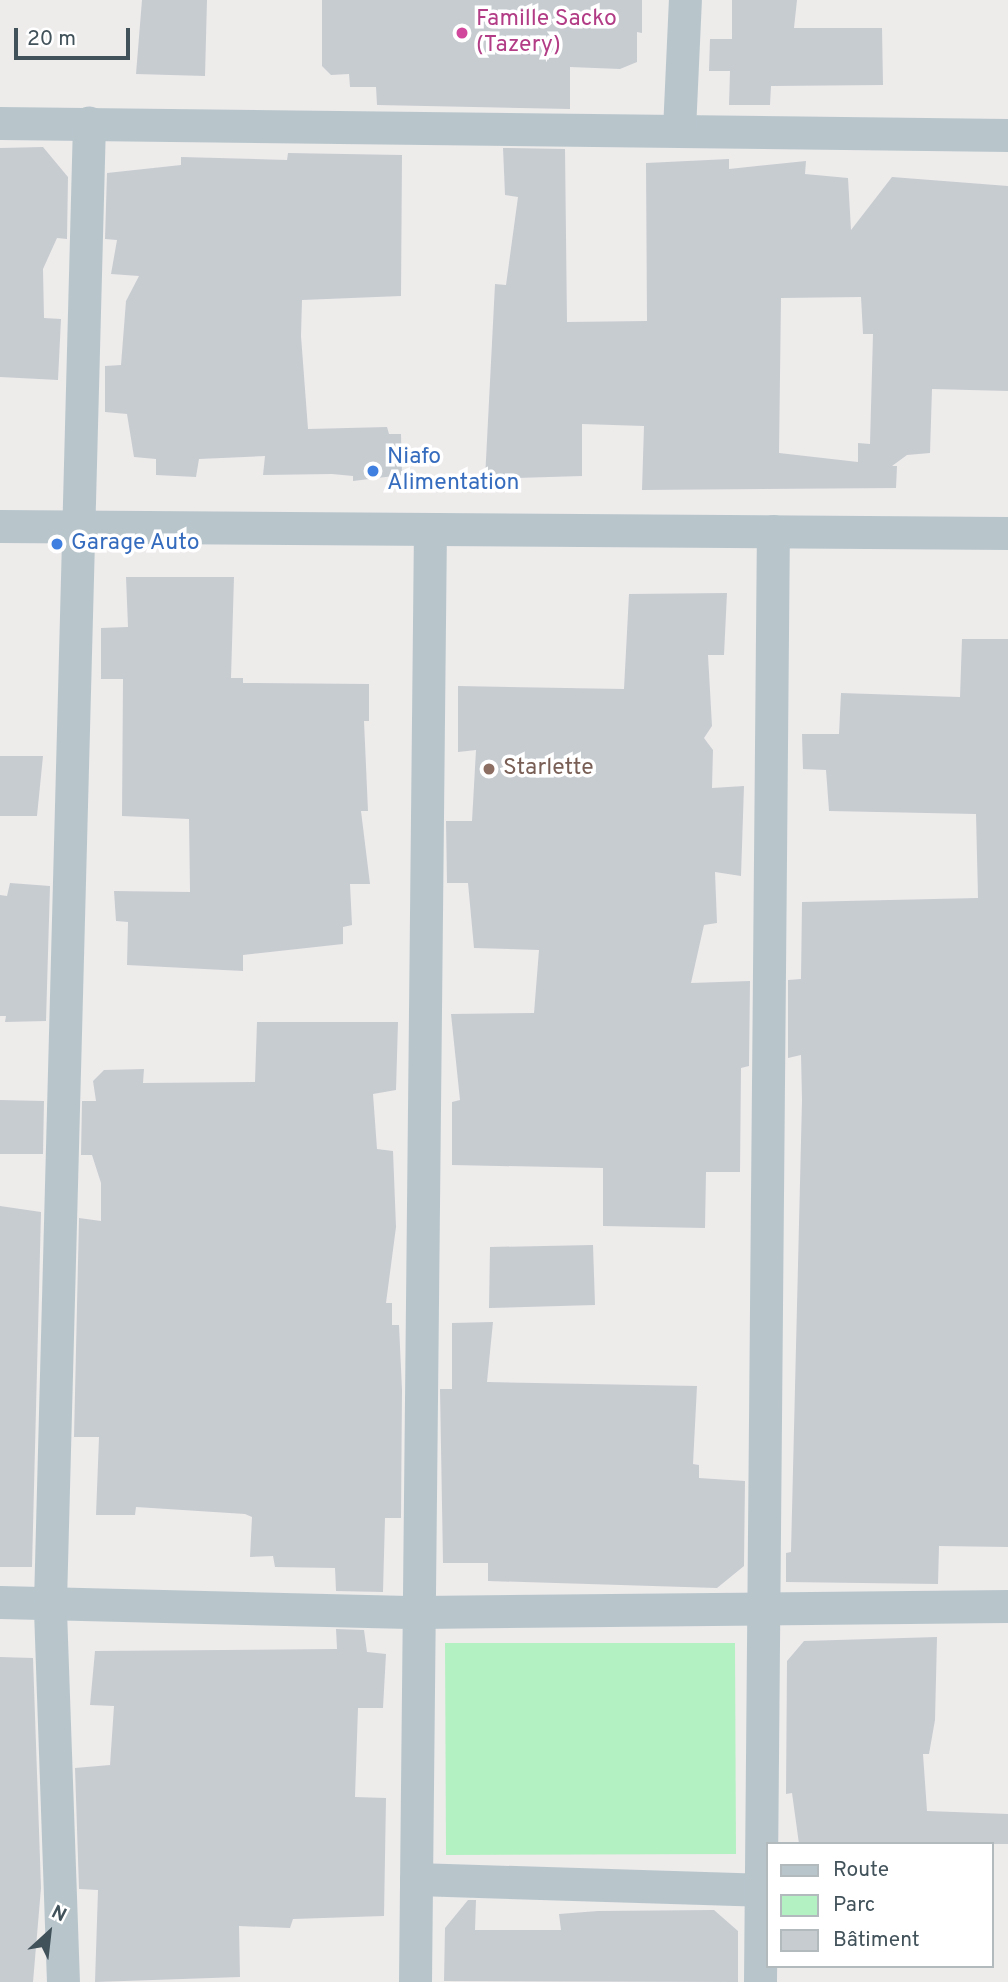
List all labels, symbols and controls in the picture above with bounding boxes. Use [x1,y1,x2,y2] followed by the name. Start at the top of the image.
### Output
[476,6,617,60] place label: Famille Sacko (Tazery)
[18,14,133,58] scale bar
[454,25,470,41] marker: Famille Sacko (Tazery)
[27,26,76,53] text: 20 m
[387,444,519,498] place label: Niafo Alimentation
[365,463,381,479] marker: Niafo Alimentation
[71,530,201,558] place label: Garage Auto
[49,536,65,552] marker: Garage Auto
[503,755,594,783] place label: Starlette
[481,761,497,777] marker: Starlette
[766,1842,994,1968] legend
[833,1857,889,1884] text: Route
[833,1892,875,1919] text: Parc
[14,1898,84,1968] north arrow
[47,1900,70,1928] text: N
[833,1927,920,1954] text: Bâtiment

